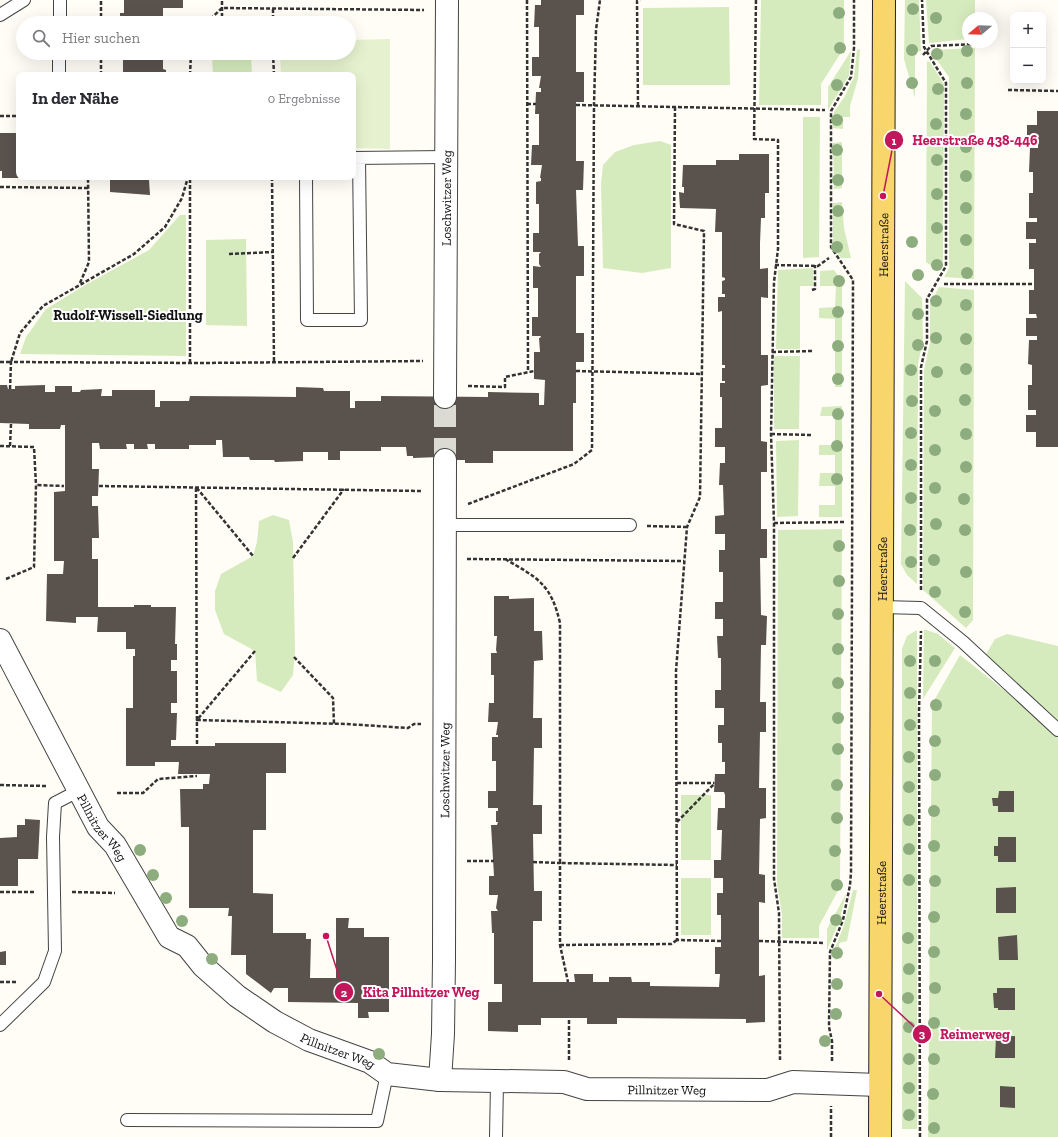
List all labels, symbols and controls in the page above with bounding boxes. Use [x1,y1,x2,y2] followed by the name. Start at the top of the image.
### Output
[962,12,998,48] north arrow
[1010,12,1046,84] map controls
[1010,12,1046,48] button: +
[16,16,356,60] search box
[30,27,52,49] icon: search
[62,29,140,47] text: Hier suchen
[1010,48,1046,84] button: −
[32,88,119,108] text: In der Nähe
[268,91,340,106] text: 0 Ergebnisse
[884,127,1045,153] callout: Heerstraße 438-446
[912,132,1038,149] text: Heerstraße 438-446
[892,134,897,148] text: 1
[438,150,454,246] street label: Loschwitzer Weg
[876,213,891,277] street label: Heerstraße
[53,307,203,324] district label: Rudolf-Wissell-Siedlung
[874,537,890,601] street label: Heerstraße
[437,722,452,818] street label: Loschwitzer Weg
[74,791,130,864] street label: Pillnitzer Weg
[873,861,888,925] street label: Heerstraße
[334,979,488,1005] callout: Kita Pillnitzer Weg
[363,984,479,1001] text: Kita Pillnitzer Weg
[341,986,348,1000] text: 2
[912,1021,1019,1047] callout: Reimerweg
[940,1026,1010,1043] text: Reimerweg
[919,1027,926,1041] text: 3
[298,1029,379,1071] street label: Pillnitzer Weg
[627,1082,706,1097] street label: Pillnitzer Weg

